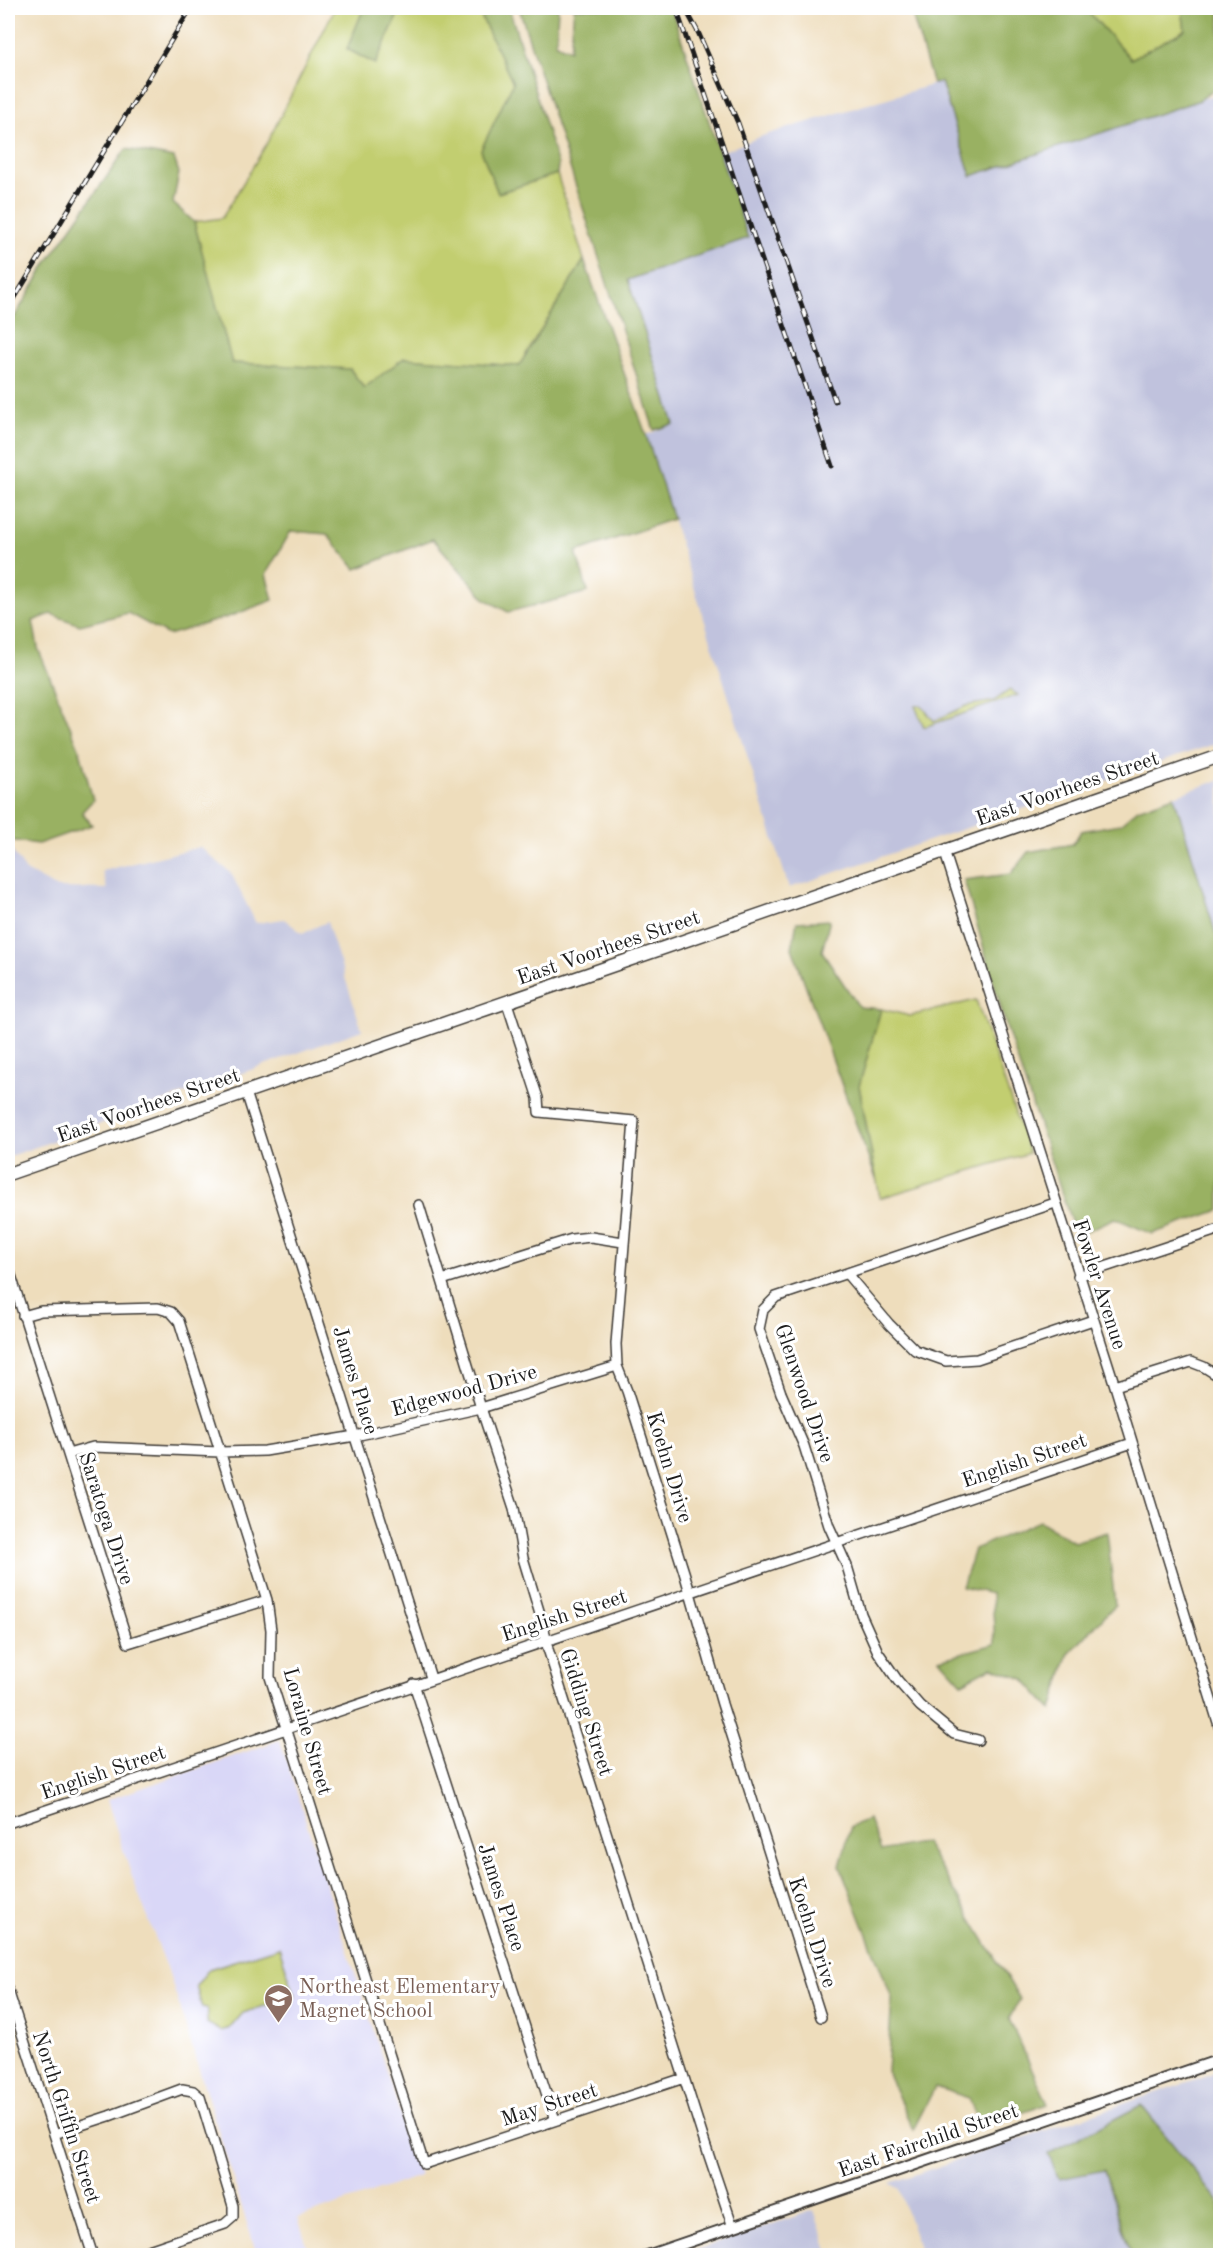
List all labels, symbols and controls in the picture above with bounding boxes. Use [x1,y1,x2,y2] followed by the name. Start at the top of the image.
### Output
[973,748,1162,831] street label: East Voorhees Street
[514,907,703,990] street label: East Voorhees Street
[54,1065,243,1148] street label: East Voorhees Street
[1068,1217,1130,1352] street label: Fowler Avenue
[770,1321,837,1466] street label: Glenwood Drive
[328,1324,381,1437] street label: James Place
[389,1362,539,1421] street label: Edgewood Drive
[642,1409,695,1526] street label: Koehn Drive
[959,1430,1090,1493] street label: English Street
[74,1450,137,1587] street label: Saratoga Drive
[499,1586,630,1647] street label: English Street
[555,1646,616,1779] street label: Gidding Street
[278,1665,335,1798] street label: Loraine Street
[38,1742,169,1805] street label: English Street
[473,1841,528,1954] street label: James Place
[784,1875,839,1990] street label: Koehn Drive
[299,1977,500,2022] place label: Northeast Elementary Magnet School
[262,1982,294,2024] school or university icon: Northeast Elementary Magnet School
[28,2029,103,2206] street label: North Griffin Street
[499,2080,600,2131] street label: May Street
[836,2101,1021,2182] street label: East Fairchild Street

